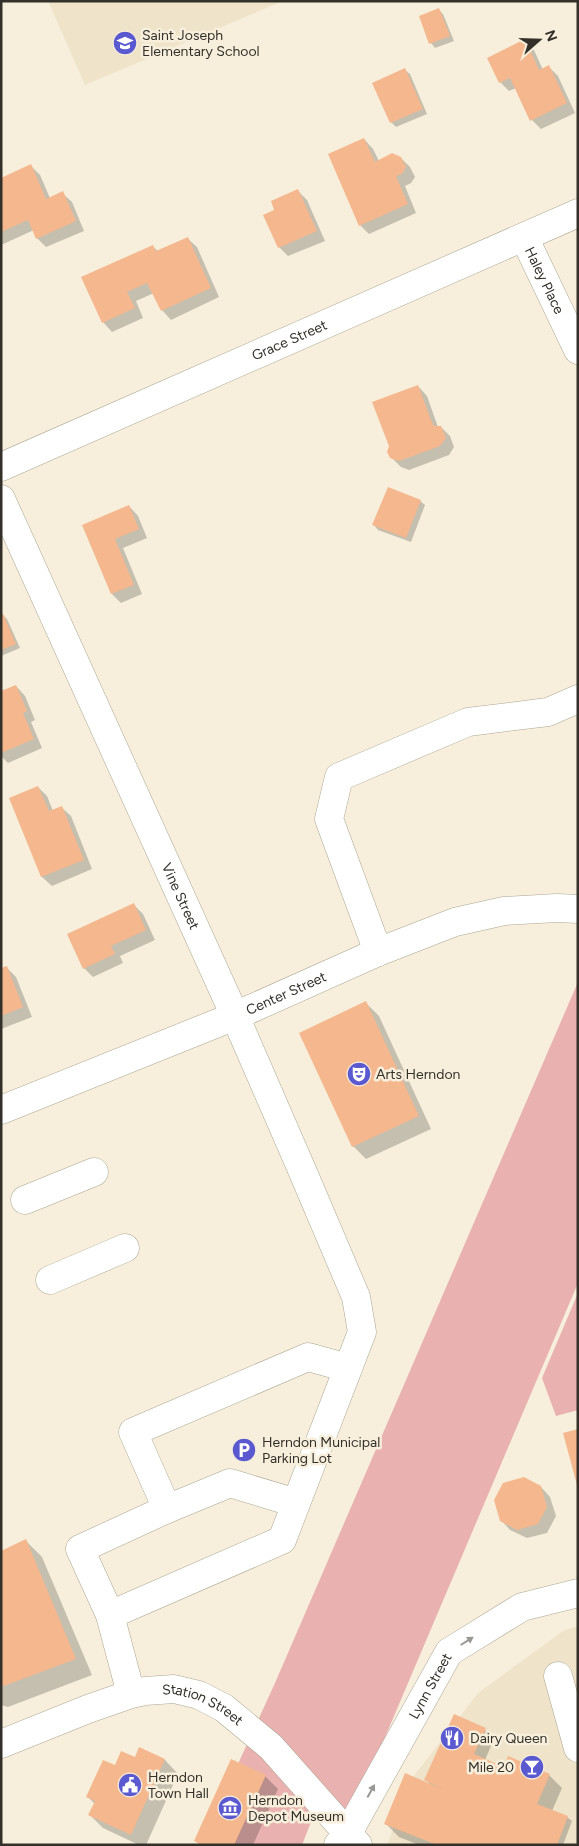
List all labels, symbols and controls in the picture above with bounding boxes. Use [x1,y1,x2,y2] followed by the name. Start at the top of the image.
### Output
[514,15,564,65] north arrow
[142,27,260,60] place label: Saint Joseph Elementary School
[541,28,561,44] text: N
[112,30,138,56] school or university icon: Saint Joseph Elementary School
[521,244,568,317] street label: Haley Place
[249,317,330,365] street label: Grace Street
[158,861,203,932] street label: Vine Street
[243,968,329,1019] street label: Center Street
[346,1061,372,1087] theatre icon: Arts Herndon
[376,1066,461,1083] place label: Arts Herndon
[262,1434,380,1467] place label: Herndon Municipal Parking Lot
[231,1437,257,1463] parking icon: Herndon Municipal Parking Lot
[460,1636,473,1645] one-way arrow
[405,1650,456,1722] street label: Lynn Street
[162,1681,246,1729] street label: Station Street
[439,1725,465,1751] restaurant icon: Dairy Queen
[470,1730,548,1747] place label: Dairy Queen
[519,1754,545,1780] bar icon: Mile 20
[468,1759,514,1776] place label: Mile 20
[148,1769,209,1802] place label: Herndon Town Hall
[117,1772,143,1798] public building icon: Herndon Town Hall
[367,1784,376,1797] one-way arrow
[248,1792,344,1825] place label: Herndon Depot Museum
[217,1795,243,1821] museum icon: Herndon Depot Museum

